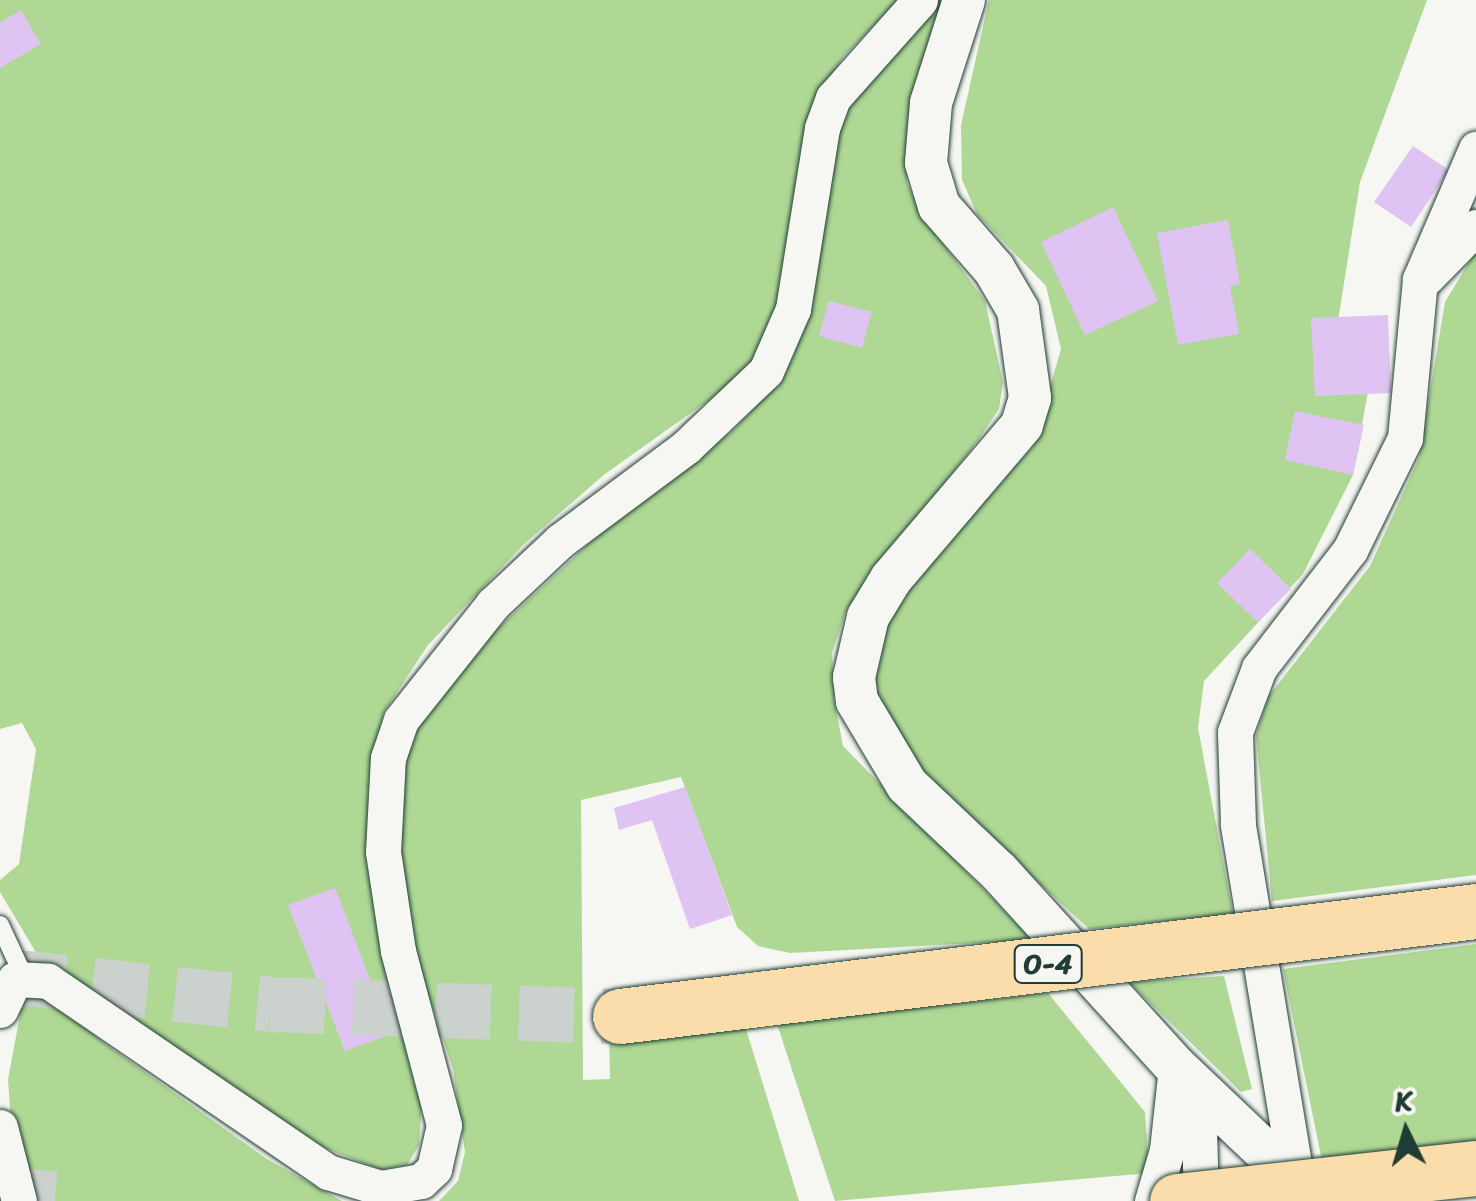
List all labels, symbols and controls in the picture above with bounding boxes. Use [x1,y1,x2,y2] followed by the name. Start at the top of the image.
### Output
[1013,941,1083,987] road number: O-4
[1393,1075,1414,1126] text: K
[1356,1081,1456,1181] north arrow

